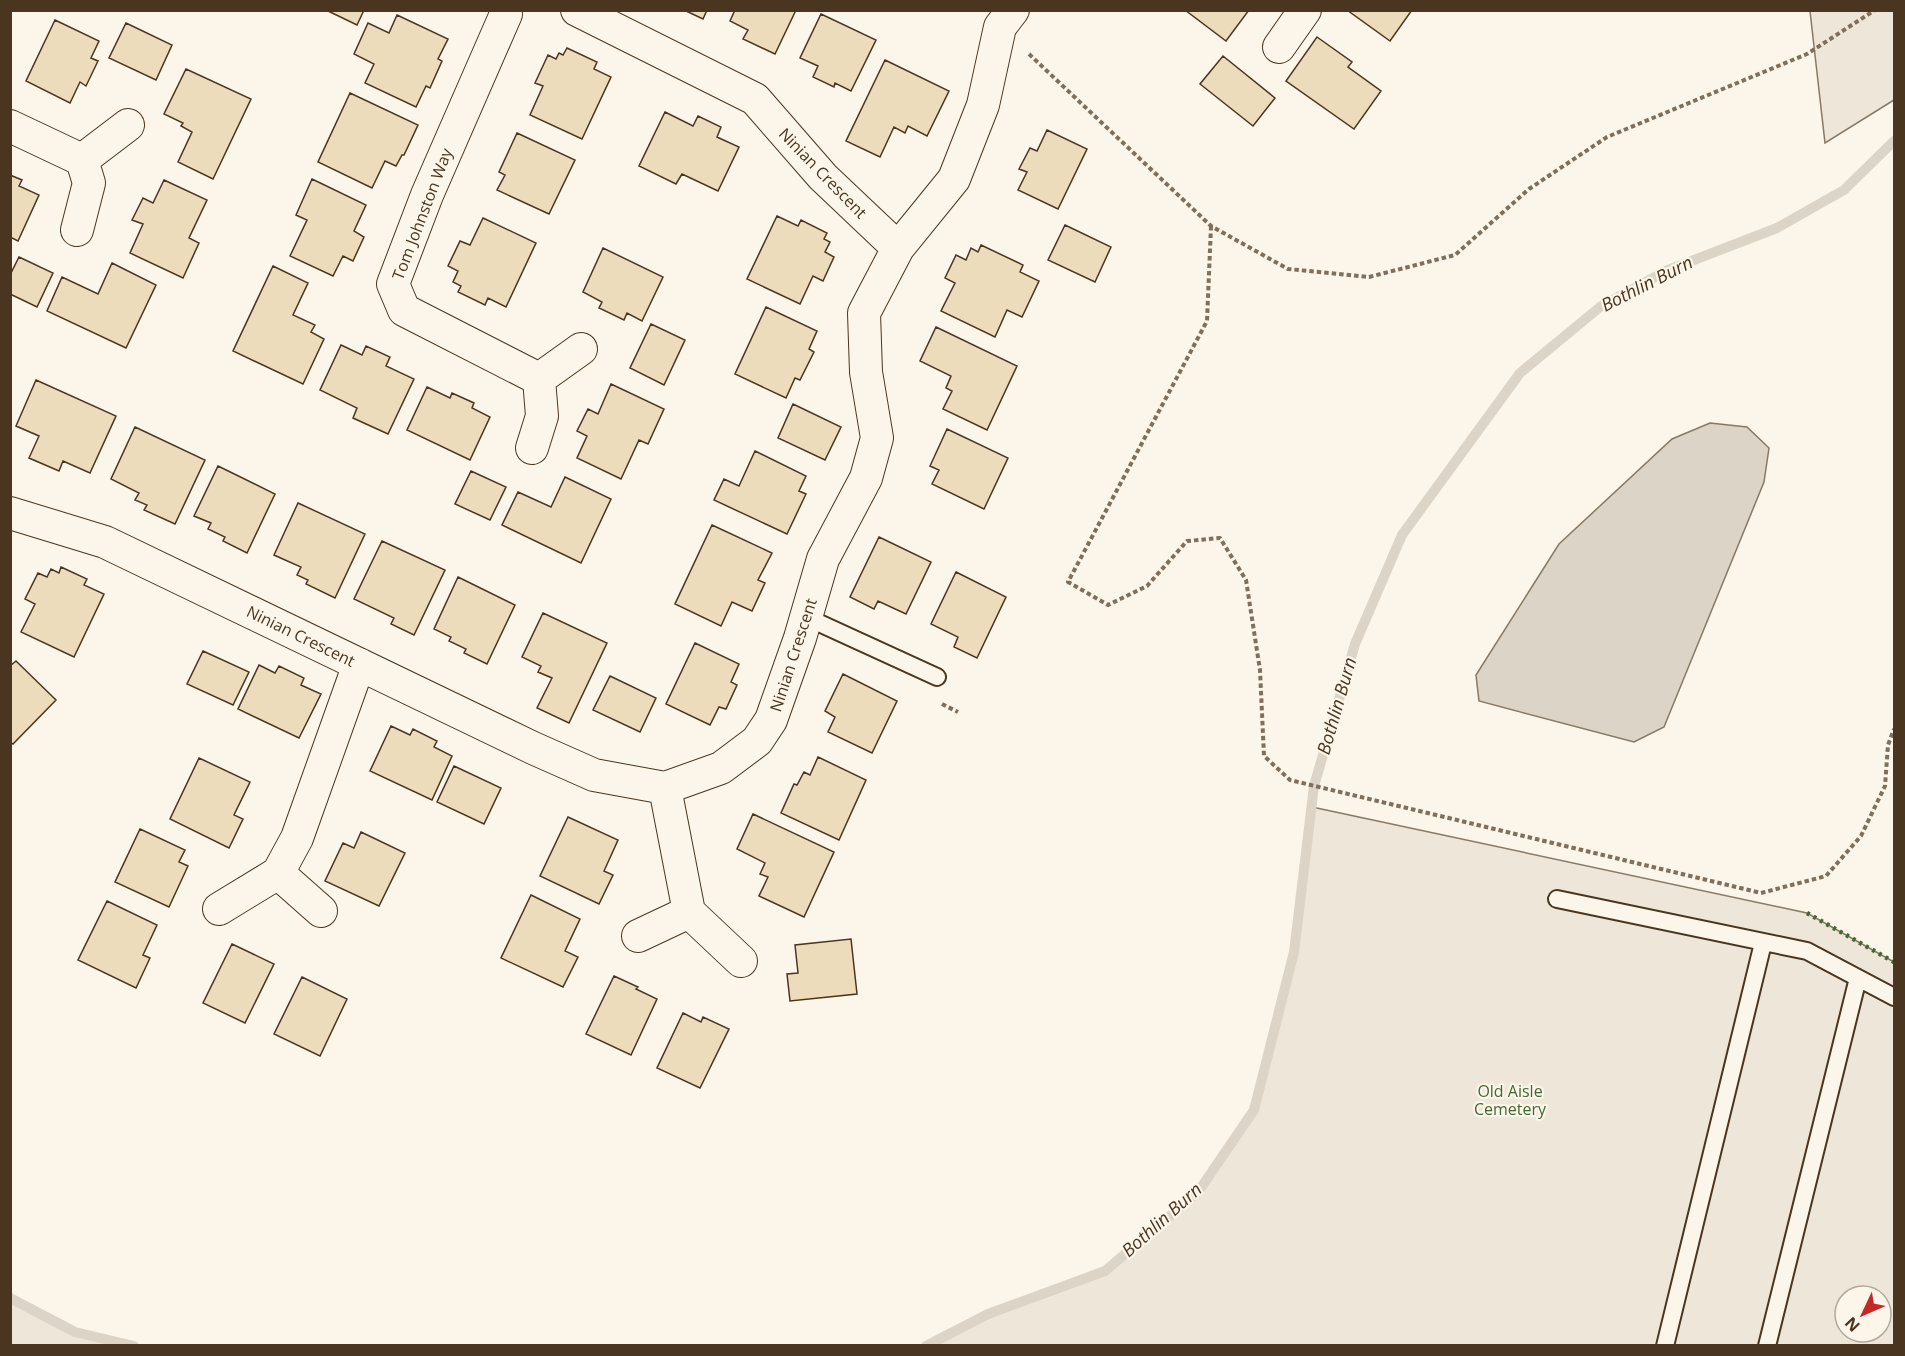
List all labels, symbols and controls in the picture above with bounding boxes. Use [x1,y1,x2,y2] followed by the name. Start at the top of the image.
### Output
[774,123,872,223] street label: Ninian Crescent
[387,144,458,283] street label: Tom Johnston Way
[1597,250,1697,317] water label: Bothlin Burn
[764,595,822,715] street label: Ninian Crescent
[243,600,359,672] street label: Ninian Crescent
[1311,654,1361,757] water label: Bothlin Burn
[1474,1080,1547,1120] park label: Old Aisle Cemetery
[1116,1177,1207,1262] water label: Bothlin Burn
[1833,1284,1893,1344] north arrow
[1840,1312,1865,1337] text: N

